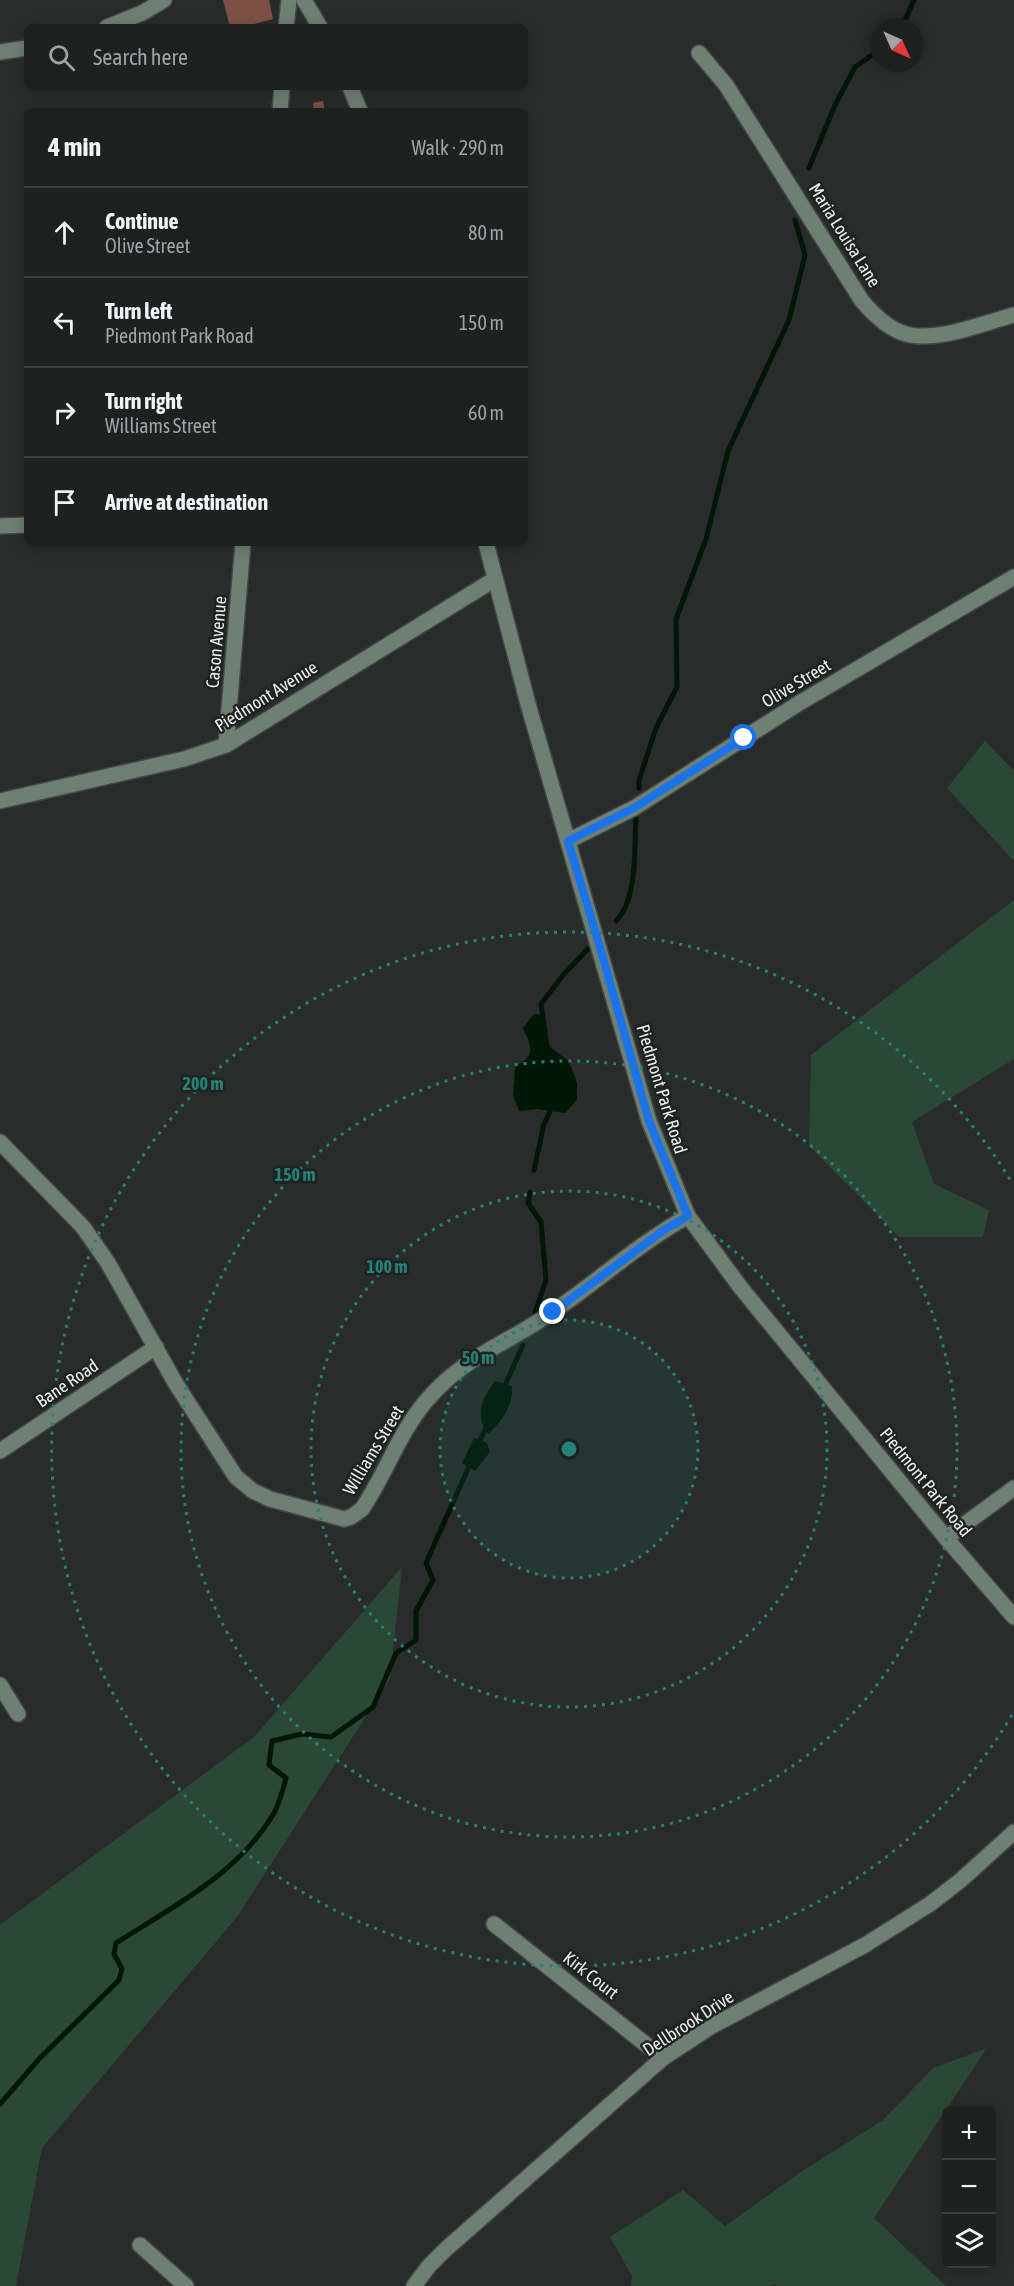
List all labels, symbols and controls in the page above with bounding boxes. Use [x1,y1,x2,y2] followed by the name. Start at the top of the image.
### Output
[870,18,924,72] north arrow
[24,24,528,90] search box
[45,41,78,74] icon: search
[93,44,188,70] text: Search here
[48,132,101,162] text: 4 min
[412,136,504,159] text: Walk · 290 m
[805,179,885,291] street label: Maria Louisa Lane
[105,208,179,234] text: Continue
[48,216,81,249] icon: ahead
[468,221,504,244] text: 80 m
[105,234,190,257] text: Olive Street
[105,298,172,324] text: Turn left
[48,306,81,339] icon: left
[459,311,504,334] text: 150 m
[105,324,254,347] text: Piedmont Park Road
[105,388,182,414] text: Turn right
[48,396,81,429] icon: right
[468,401,504,424] text: 60 m
[105,414,217,437] text: Williams Street
[48,486,81,519] icon: arrive
[105,489,268,515] text: Arrive at destination
[202,595,230,689] street label: Cason Avenue
[758,654,834,712] street label: Olive Street
[211,656,321,736] street label: Piedmont Avenue
[730,724,756,750] route start
[632,1022,692,1156] street label: Piedmont Park Road
[183,1073,223,1094] text: 200 m
[275,1164,315,1185] text: 150 m
[367,1256,407,1277] text: 100 m
[539,1298,565,1324] route end
[462,1347,494,1368] text: 50 m
[32,1355,102,1411] street label: Bane Road
[338,1402,408,1498] street label: Williams Street
[876,1423,976,1541] street label: Piedmont Park Road
[559,1439,579,1459] centre of rings
[559,1947,623,2003] street label: Kirk Court
[639,1986,737,2060] street label: Dellbrook Drive
[942,2106,996,2268] map controls
[942,2106,996,2160] button: +
[942,2160,996,2214] button: −
[942,2214,996,2268] button: layers

